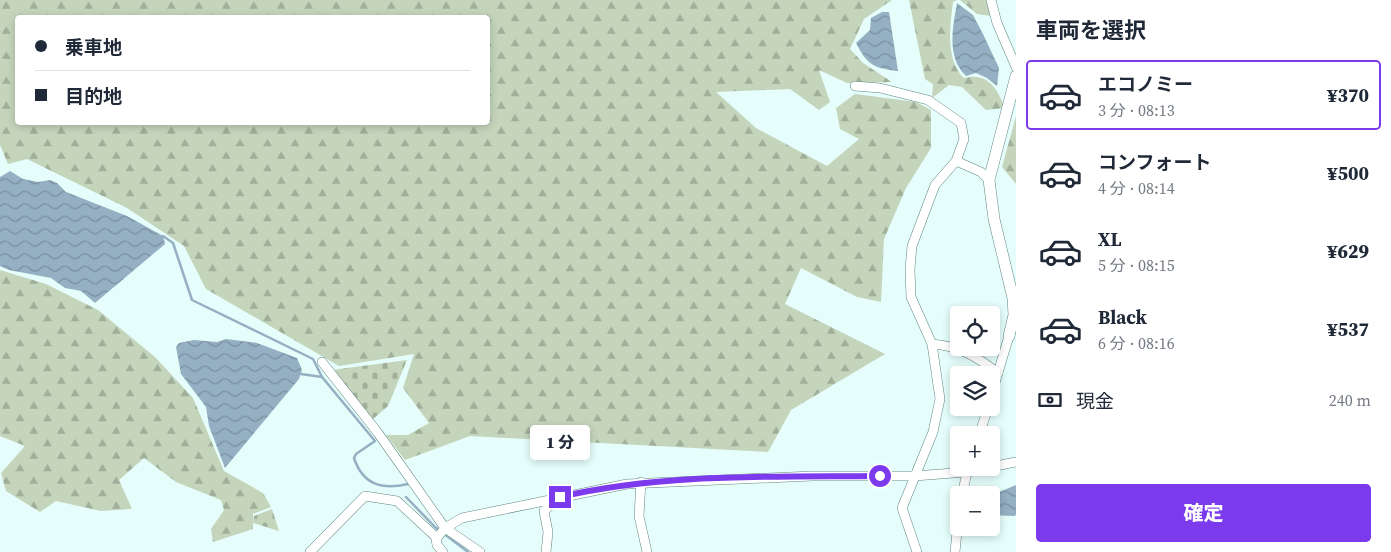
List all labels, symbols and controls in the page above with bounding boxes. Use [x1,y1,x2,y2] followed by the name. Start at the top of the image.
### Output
[1036,15,1146,45] text: 車両を選択
[65,34,122,60] text: 乗車地
[1098,71,1193,97] text: エコノミー
[1038,73,1083,118] icon: car
[1327,82,1369,108] text: ¥370
[65,83,122,109] text: 目的地
[1098,99,1175,121] text: 3 分 · 08:13
[1098,149,1211,175] text: コンフォート
[1038,151,1083,196] icon: car
[1327,160,1369,186] text: ¥500
[1098,177,1175,199] text: 4 分 · 08:14
[1098,226,1121,252] text: XL
[1038,229,1083,274] icon: car
[1327,238,1369,264] text: ¥629
[1098,254,1175,276] text: 5 分 · 08:15
[1098,304,1147,330] text: Black
[950,306,1000,536] map controls
[950,306,1000,356] button: locate
[1038,307,1083,352] icon: car
[1327,316,1369,342] text: ¥537
[1098,332,1175,354] text: 6 分 · 08:16
[950,366,1000,416] button: layers
[1036,386,1064,414] icon: cash
[1076,388,1114,414] text: 現金
[1329,389,1371,411] text: 240 m
[530,424,590,460] callout: 1 分
[950,426,1000,476] button: +
[546,431,574,453] text: 1 分
[869,465,891,487] route start
[1036,484,1371,542] button: 確定
[549,486,571,508] route end
[950,486,1000,536] button: −

